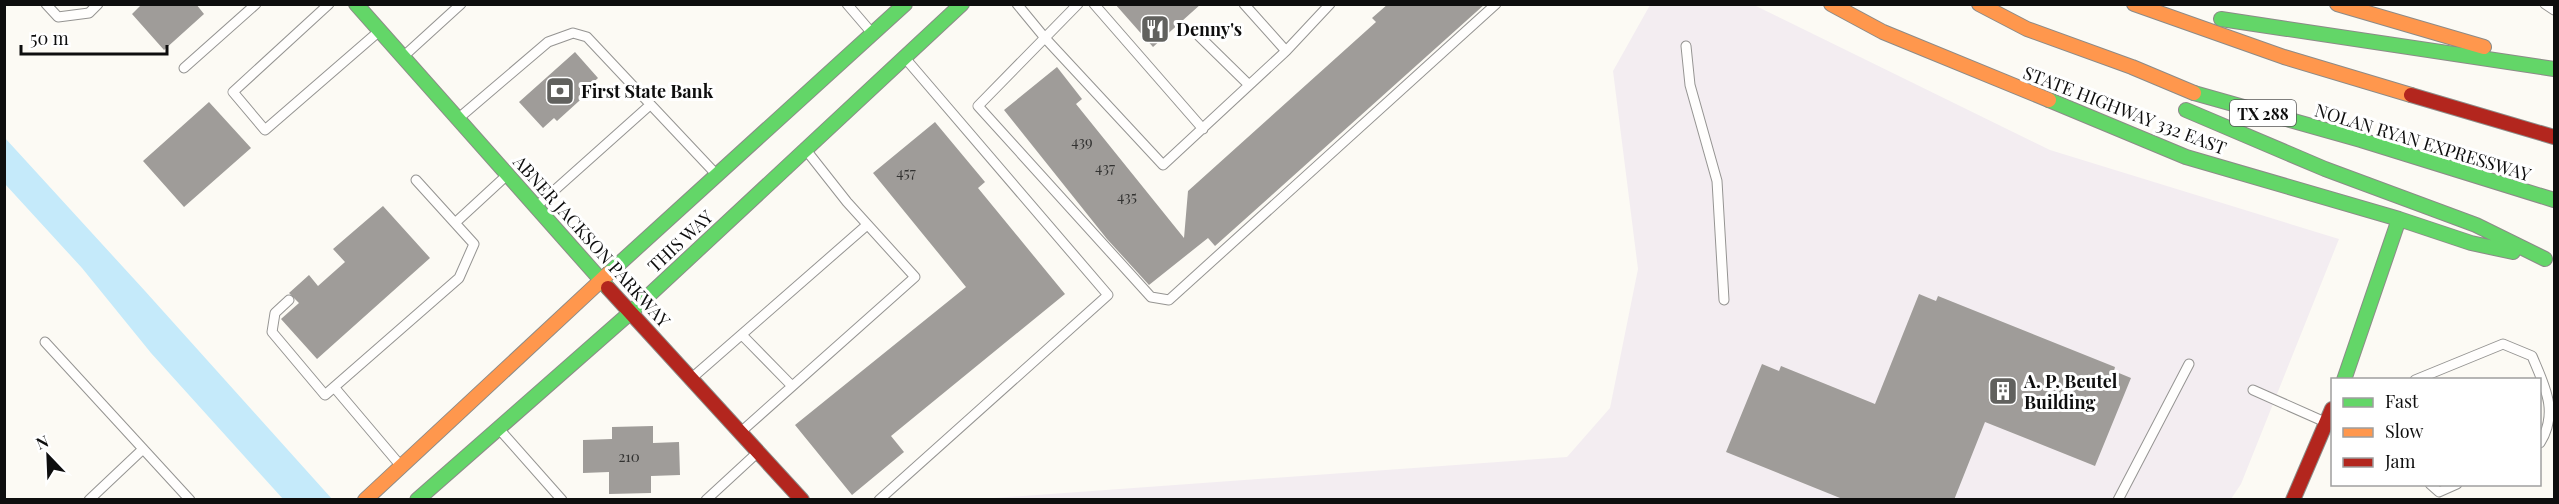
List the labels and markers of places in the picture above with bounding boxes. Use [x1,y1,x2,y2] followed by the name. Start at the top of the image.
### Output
[1139,13,1171,45] restaurant icon: Denny's
[1176,17,1242,41] place label: Denny's
[544,75,576,107] bank icon: First State Bank
[581,79,714,103] place label: First State Bank
[2023,369,2118,414] place label: A. P. Beutel Building
[1987,375,2019,407] building icon: A. P. Beutel Building

